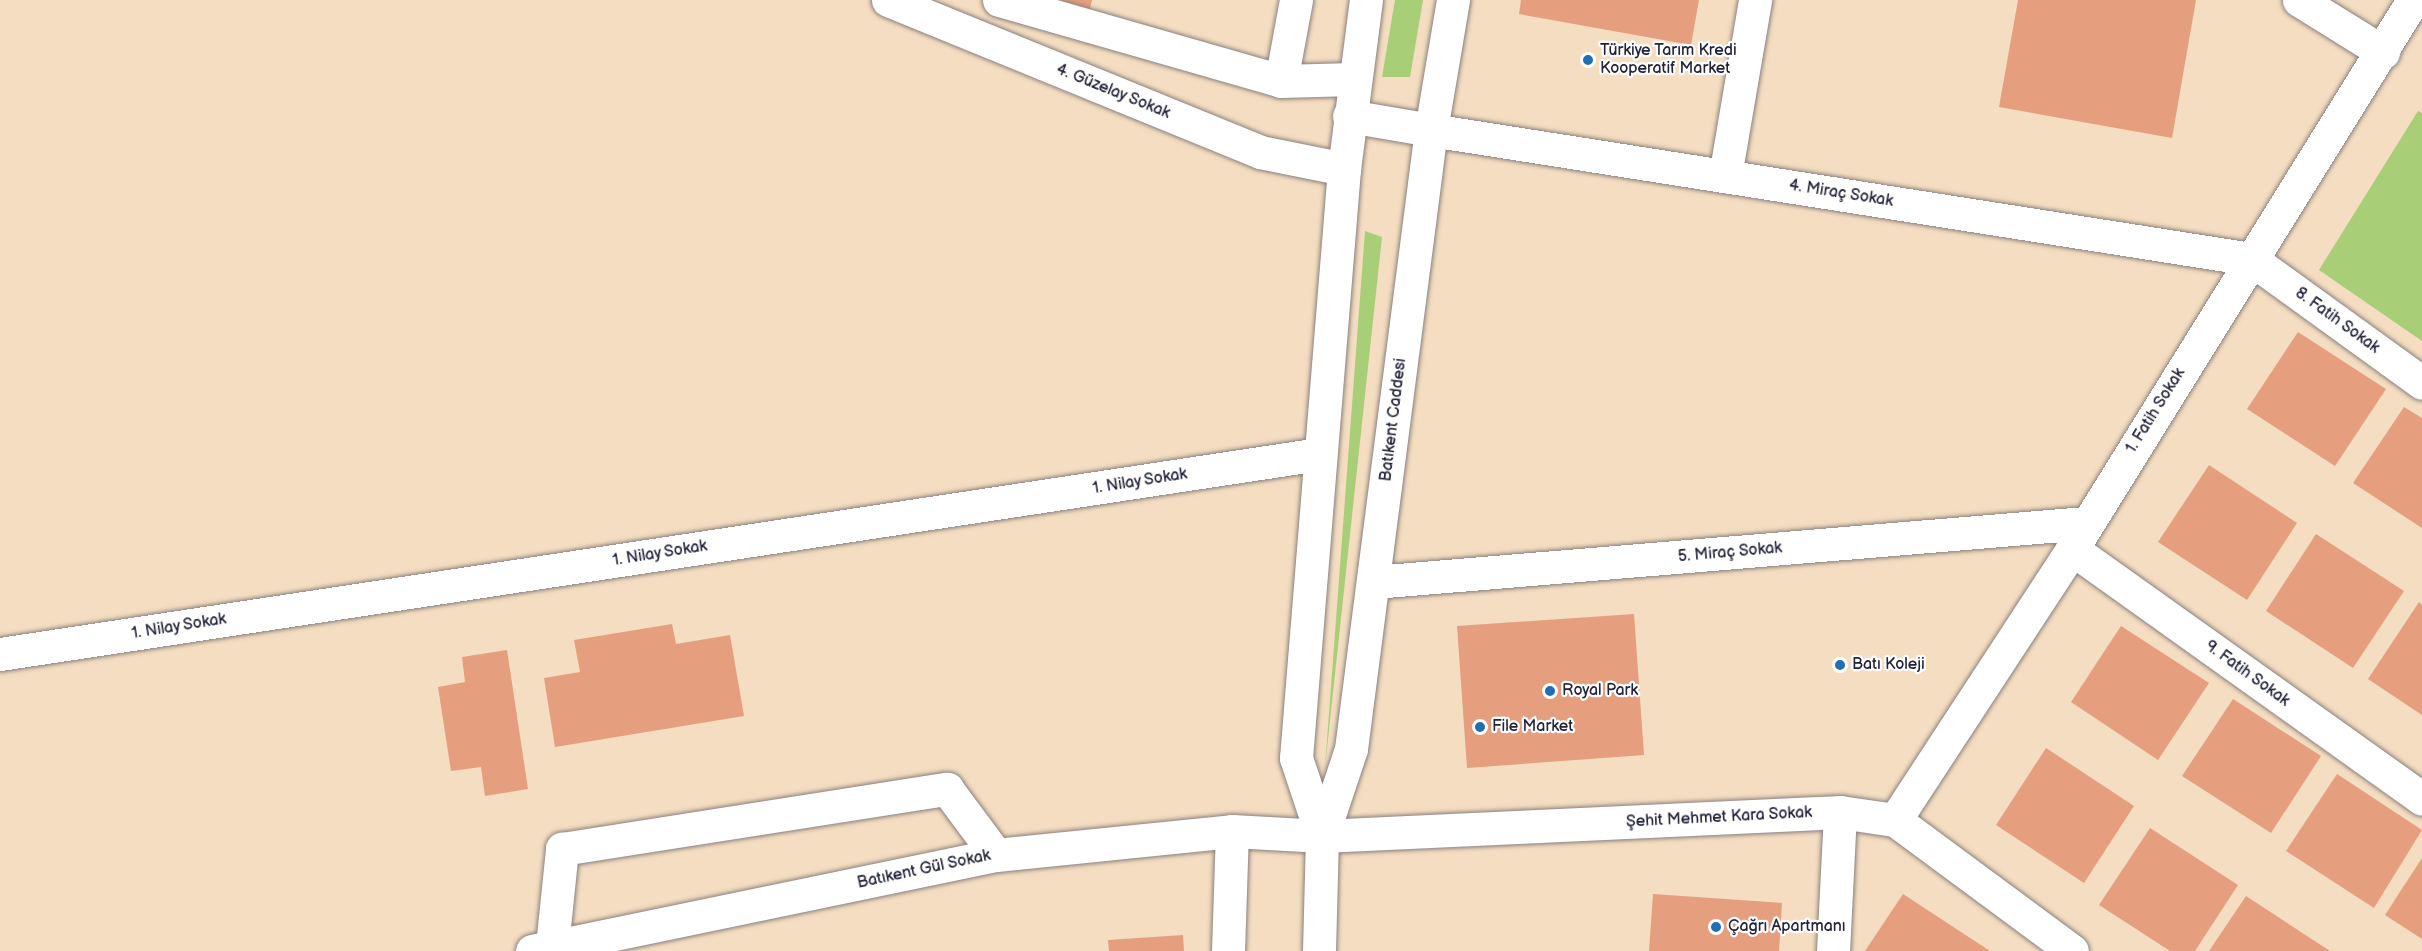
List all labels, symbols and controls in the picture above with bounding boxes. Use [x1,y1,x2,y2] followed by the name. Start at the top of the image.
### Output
[1600,41,1737,79] place label: Türkiye Tarım Kredi Kooperatif Market
[1581,53,1595,67] marker: Türkiye Tarım Kredi Kooperatif Market
[1053,60,1173,124] street label: 4. Güzelay Sokak
[1787,176,1895,212] street label: 4. Miraç Sokak
[2291,284,2383,358] street label: 8. Fatih Sokak
[1377,357,1411,483] street label: Batıkent Caddesi
[2122,365,2190,457] street label: 1. Fatih Sokak
[1091,465,1189,499] street label: 1. Nilay Sokak
[611,537,709,571] street label: 1. Nilay Sokak
[1677,539,1783,567] street label: 5. Miraç Sokak
[130,610,228,644] street label: 1. Nilay Sokak
[2201,637,2293,711] street label: 9. Fatih Sokak
[1852,655,1925,675] place label: Batı Koleji
[1833,658,1847,672] marker: Batı Koleji
[1562,681,1638,701] place label: Royal Park
[1543,684,1557,698] marker: Royal Park
[1492,717,1573,737] place label: File Market
[1473,720,1487,734] marker: File Market
[1625,804,1813,832] street label: Şehit Mehmet Kara Sokak
[855,846,993,894] street label: Batıkent Gül Sokak
[1728,917,1846,937] place label: Çağrı Apartmanı
[1709,920,1723,934] marker: Çağrı Apartmanı

